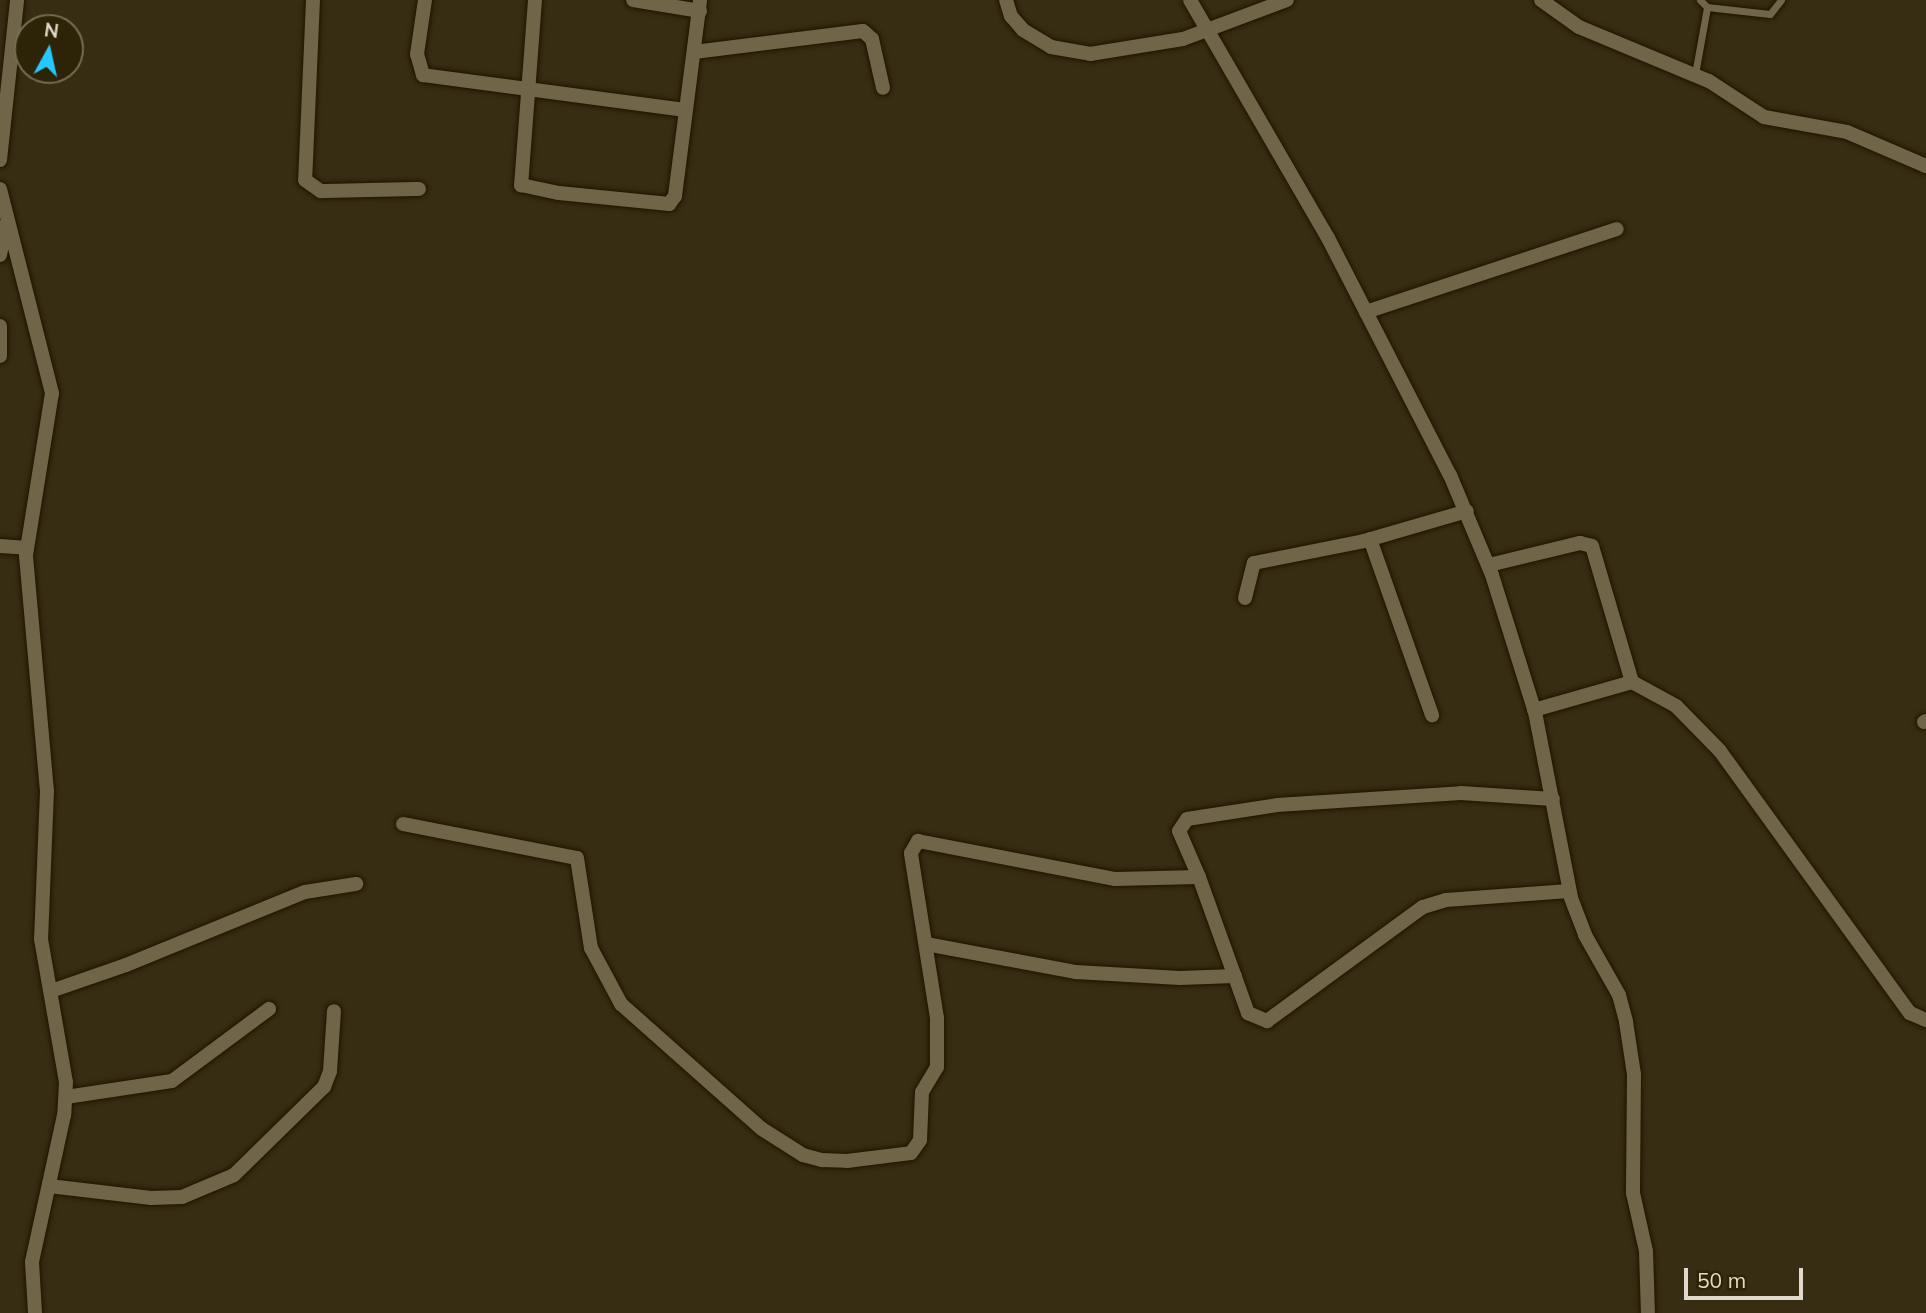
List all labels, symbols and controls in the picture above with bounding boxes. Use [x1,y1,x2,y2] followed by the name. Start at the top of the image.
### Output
[14,14,84,84] north arrow
[43,17,60,43] text: N
[1688,1254,1807,1298] scale bar
[1697,1267,1746,1293] text: 50 m

